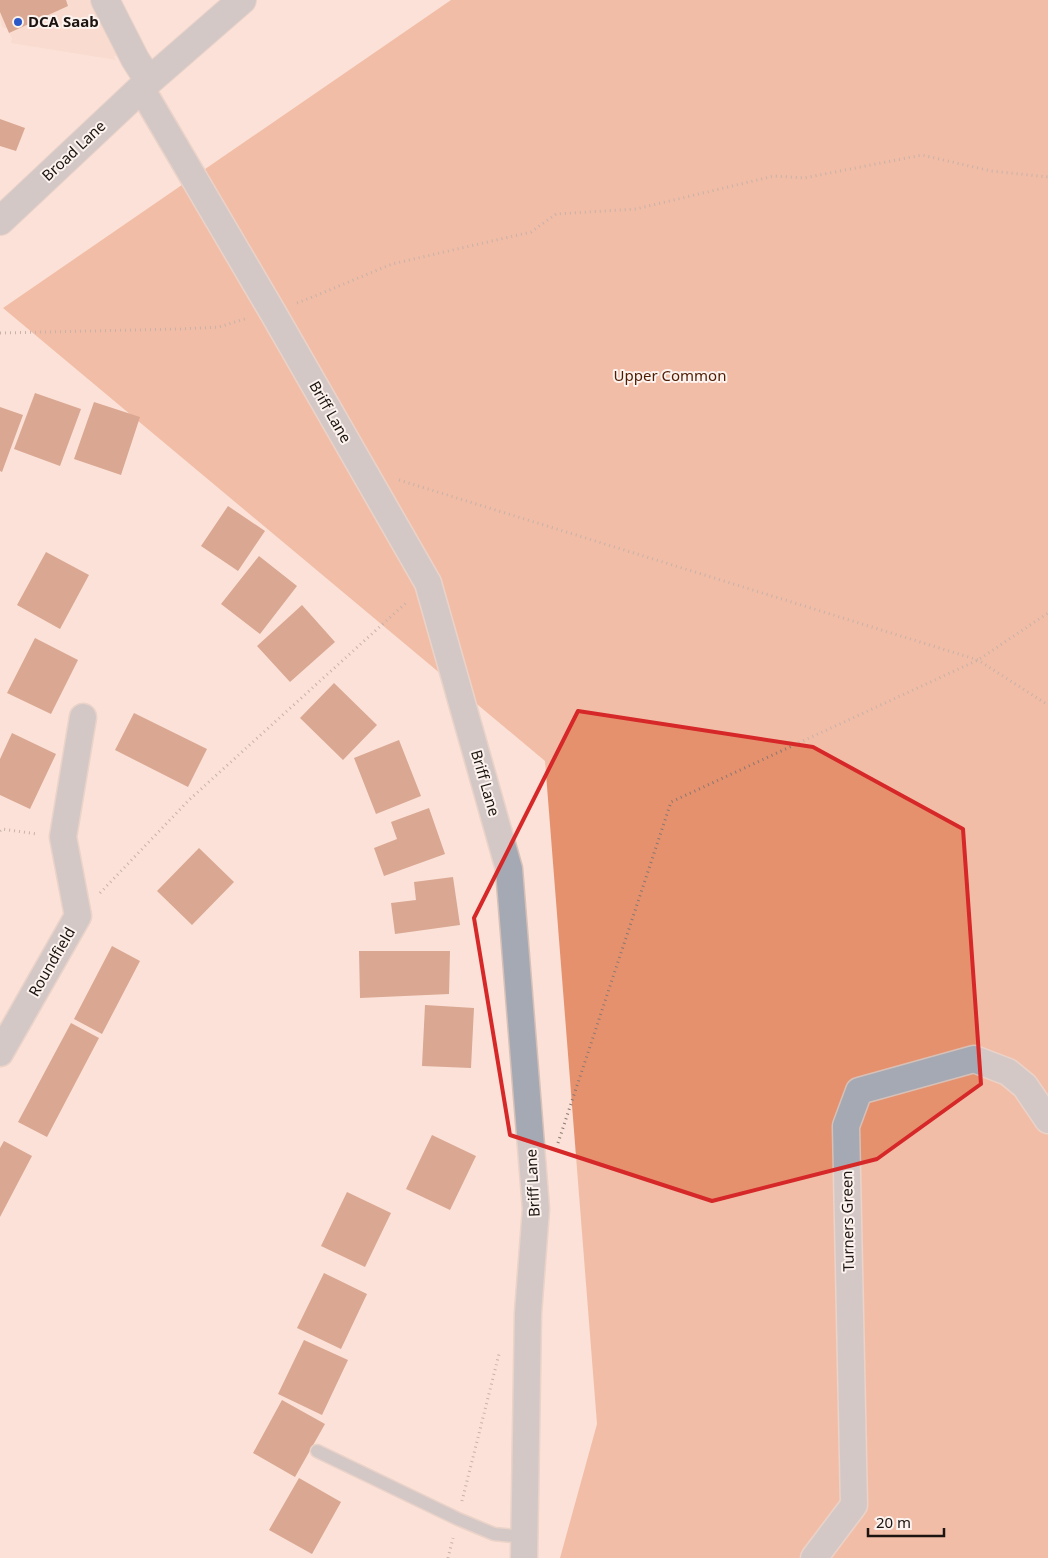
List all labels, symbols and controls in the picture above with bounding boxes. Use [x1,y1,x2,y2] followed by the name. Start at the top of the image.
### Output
[28,11,99,31] place label: DCA Saab
[12,16,24,28] marker: DCA Saab
[37,116,109,185] street label: Broad Lane
[614,365,726,385] park label: Upper Common
[305,377,357,446] street label: Briff Lane
[467,747,505,818] street label: Briff Lane
[23,923,79,1000] street label: Roundfield
[520,1149,544,1218] street label: Briff Lane
[836,1170,858,1272] street label: Turners Green
[868,1506,944,1538] scale bar
[876,1512,911,1532] text: 20 m

